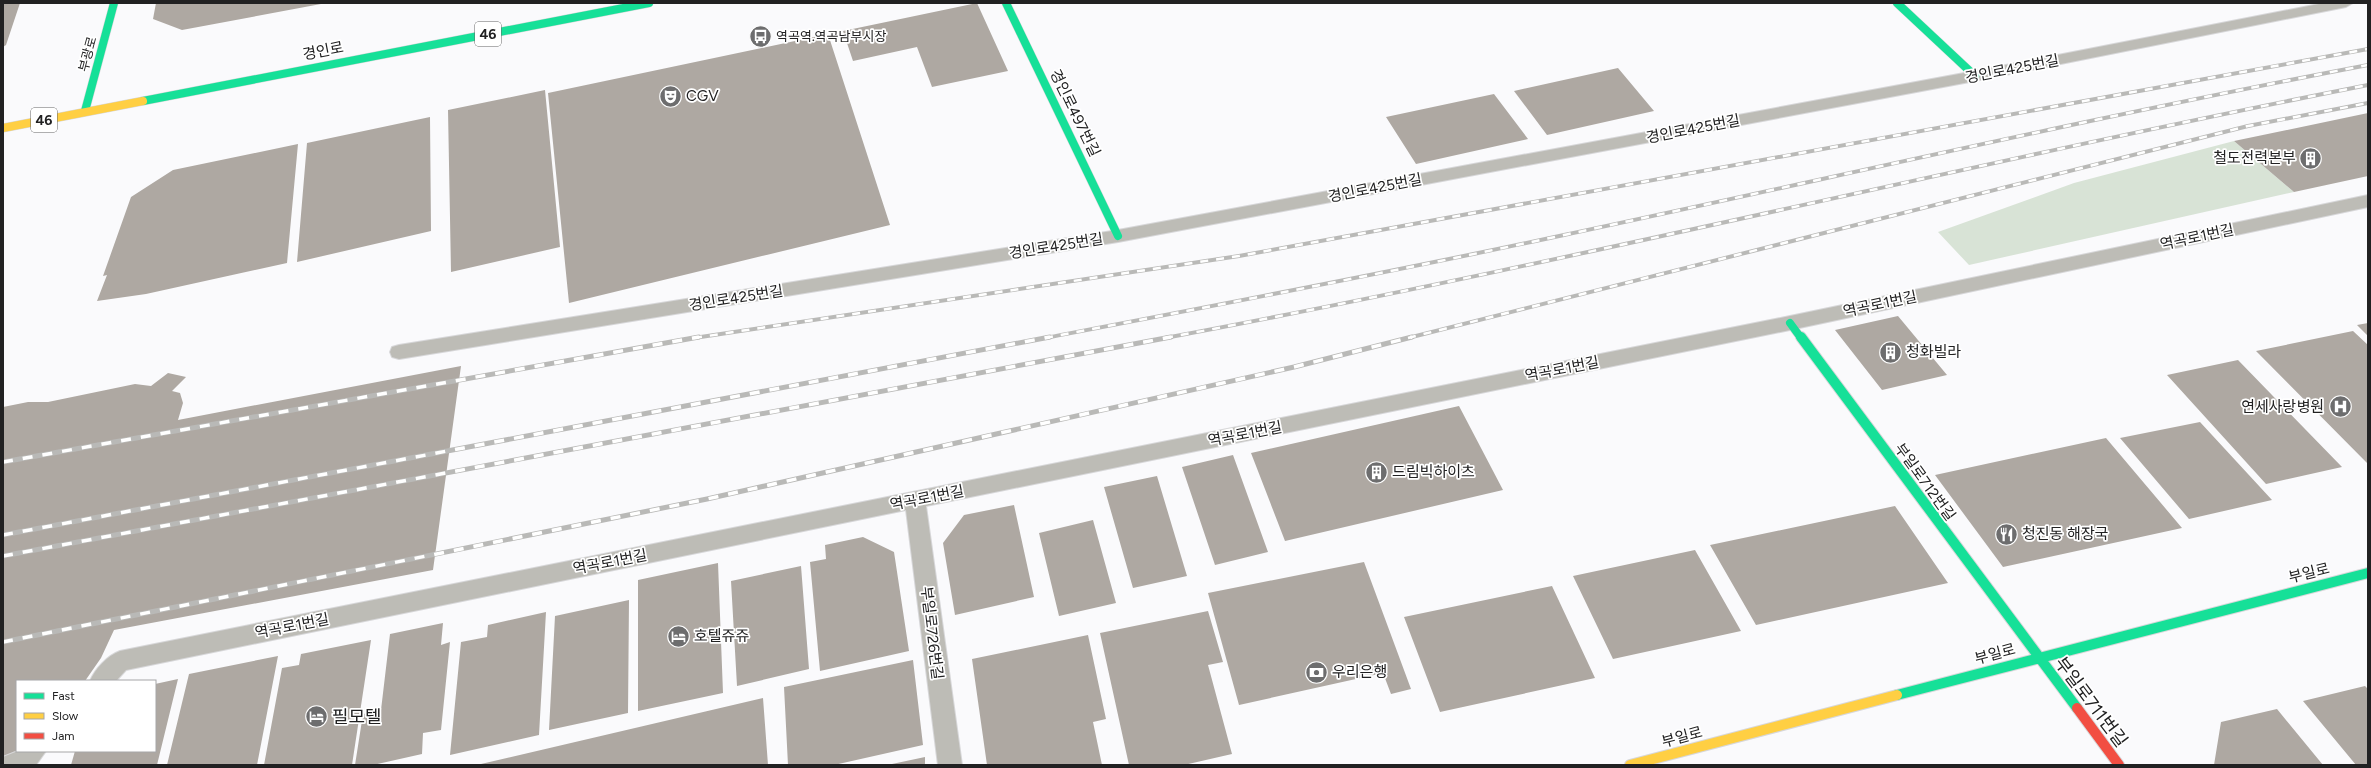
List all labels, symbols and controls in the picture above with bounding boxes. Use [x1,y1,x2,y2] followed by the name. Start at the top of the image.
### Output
[475,22,501,46] road number: 46
[747,23,773,49] bus stop icon: 역곡역.역곡남부시장
[776,29,886,44] place label: 역곡역.역곡남부시장
[76,35,99,73] street label: 부광로
[301,38,345,64] street label: 경인로
[1963,51,2061,87] street label: 경인로425번길
[1046,66,1104,160] street label: 경인로497번길
[658,83,684,109] theatre icon: CGV
[686,87,719,105] place label: CGV
[31,108,57,132] road number: 46
[1644,111,1742,147] street label: 경인로425번길
[2298,145,2324,171] building icon: 철도전력본부
[2213,149,2296,167] place label: 철도전력본부
[1326,170,1424,206] street label: 경인로425번길
[2158,220,2236,254] street label: 역곡로1번길
[1008,230,1104,262] street label: 경인로425번길
[688,282,784,314] street label: 경인로425번길
[1841,287,1919,321] street label: 역곡로1번길
[1878,339,1904,365] building icon: 청화빌라
[1906,343,1961,361] place label: 청화빌라
[1523,353,1601,385] street label: 역곡로1번길
[2327,394,2353,420] hospital icon: 연세사랑병원
[2241,398,2324,416] place label: 연세사랑병원
[1206,418,1284,450] street label: 역곡로1번길
[1891,440,1959,524] street label: 부일로712번길
[1363,459,1389,485] building icon: 드림빅하이츠
[1392,463,1475,481] place label: 드림빅하이츠
[888,482,966,514] street label: 역곡로1번길
[1993,521,2019,547] restaurant icon: 청진동 해장국
[2022,525,2109,543] place label: 청진동 해장국
[571,546,649,578] street label: 역곡로1번길
[2287,559,2331,587] street label: 부일로
[917,585,947,681] street label: 부일로726번길
[253,610,331,642] street label: 역곡로1번길
[666,623,692,649] hotel icon: 호텔쥬쥬
[694,627,749,645] place label: 호텔쥬쥬
[1973,640,2017,668] street label: 부일로
[2050,653,2132,751] street label: 부일로711번길
[1304,659,1330,685] bank icon: 우리은행
[1332,663,1387,681] place label: 우리은행
[16,680,156,752] legend
[52,689,75,703] text: Fast
[303,704,329,730] hotel icon: 필모텔
[332,706,382,728] place label: 필모텔
[52,709,79,723] text: Slow
[1660,723,1704,751] street label: 부일로
[52,729,75,743] text: Jam

